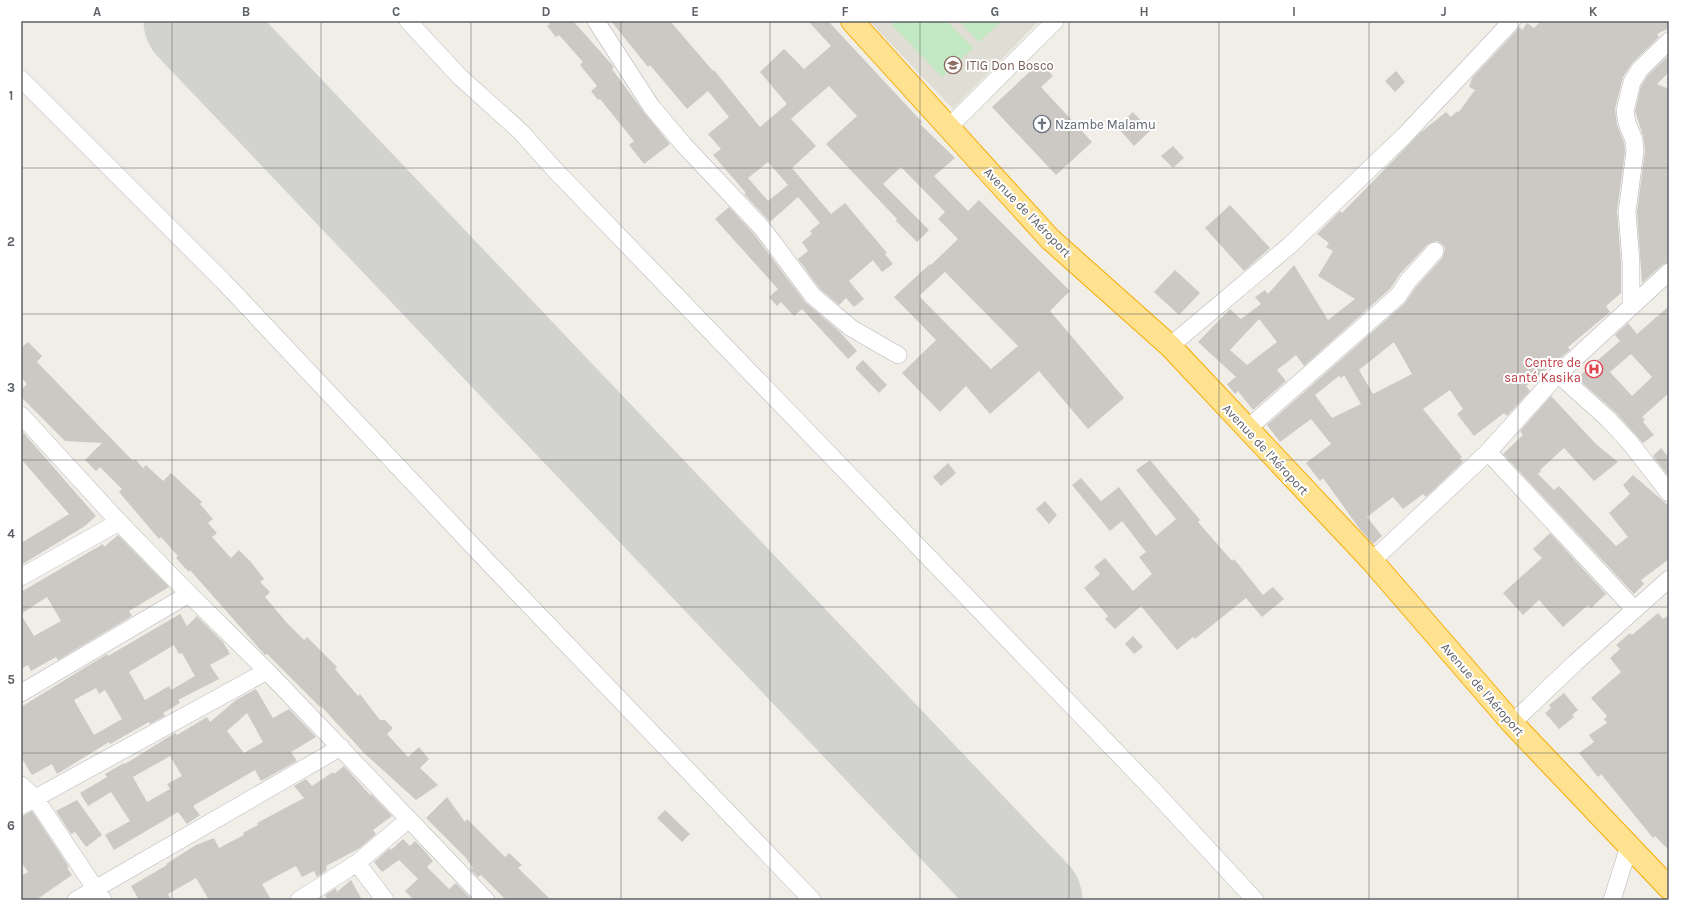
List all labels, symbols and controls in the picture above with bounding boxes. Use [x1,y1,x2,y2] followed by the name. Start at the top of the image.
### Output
[93,4,101,19] text: A
[242,4,250,19] text: B
[392,4,400,19] text: C
[542,4,551,19] text: D
[691,4,699,19] text: E
[841,4,849,19] text: F
[991,4,999,19] text: G
[1139,4,1149,19] text: H
[1292,4,1296,19] text: I
[1441,4,1447,19] text: J
[1589,4,1598,19] text: K
[943,55,963,75] school or university icon: ITIG Don Bosco
[966,58,1054,73] place label: ITIG Don Bosco
[9,88,13,103] text: 1
[1032,114,1052,134] church icon: Nzambe Malamu
[1055,117,1156,132] place label: Nzambe Malamu
[981,164,1074,260] street label: Avenue de l'Aéroport
[7,234,15,249] text: 2
[1504,355,1581,385] place label: Centre de santé Kasika
[1584,359,1604,379] hospital icon: Centre de santé Kasika
[7,380,15,395] text: 3
[1220,401,1312,498] street label: Avenue de l'Aéroport
[7,526,15,541] text: 4
[1438,640,1527,739] street label: Avenue de l'Aéroport
[7,672,15,687] text: 5
[7,818,15,833] text: 6

